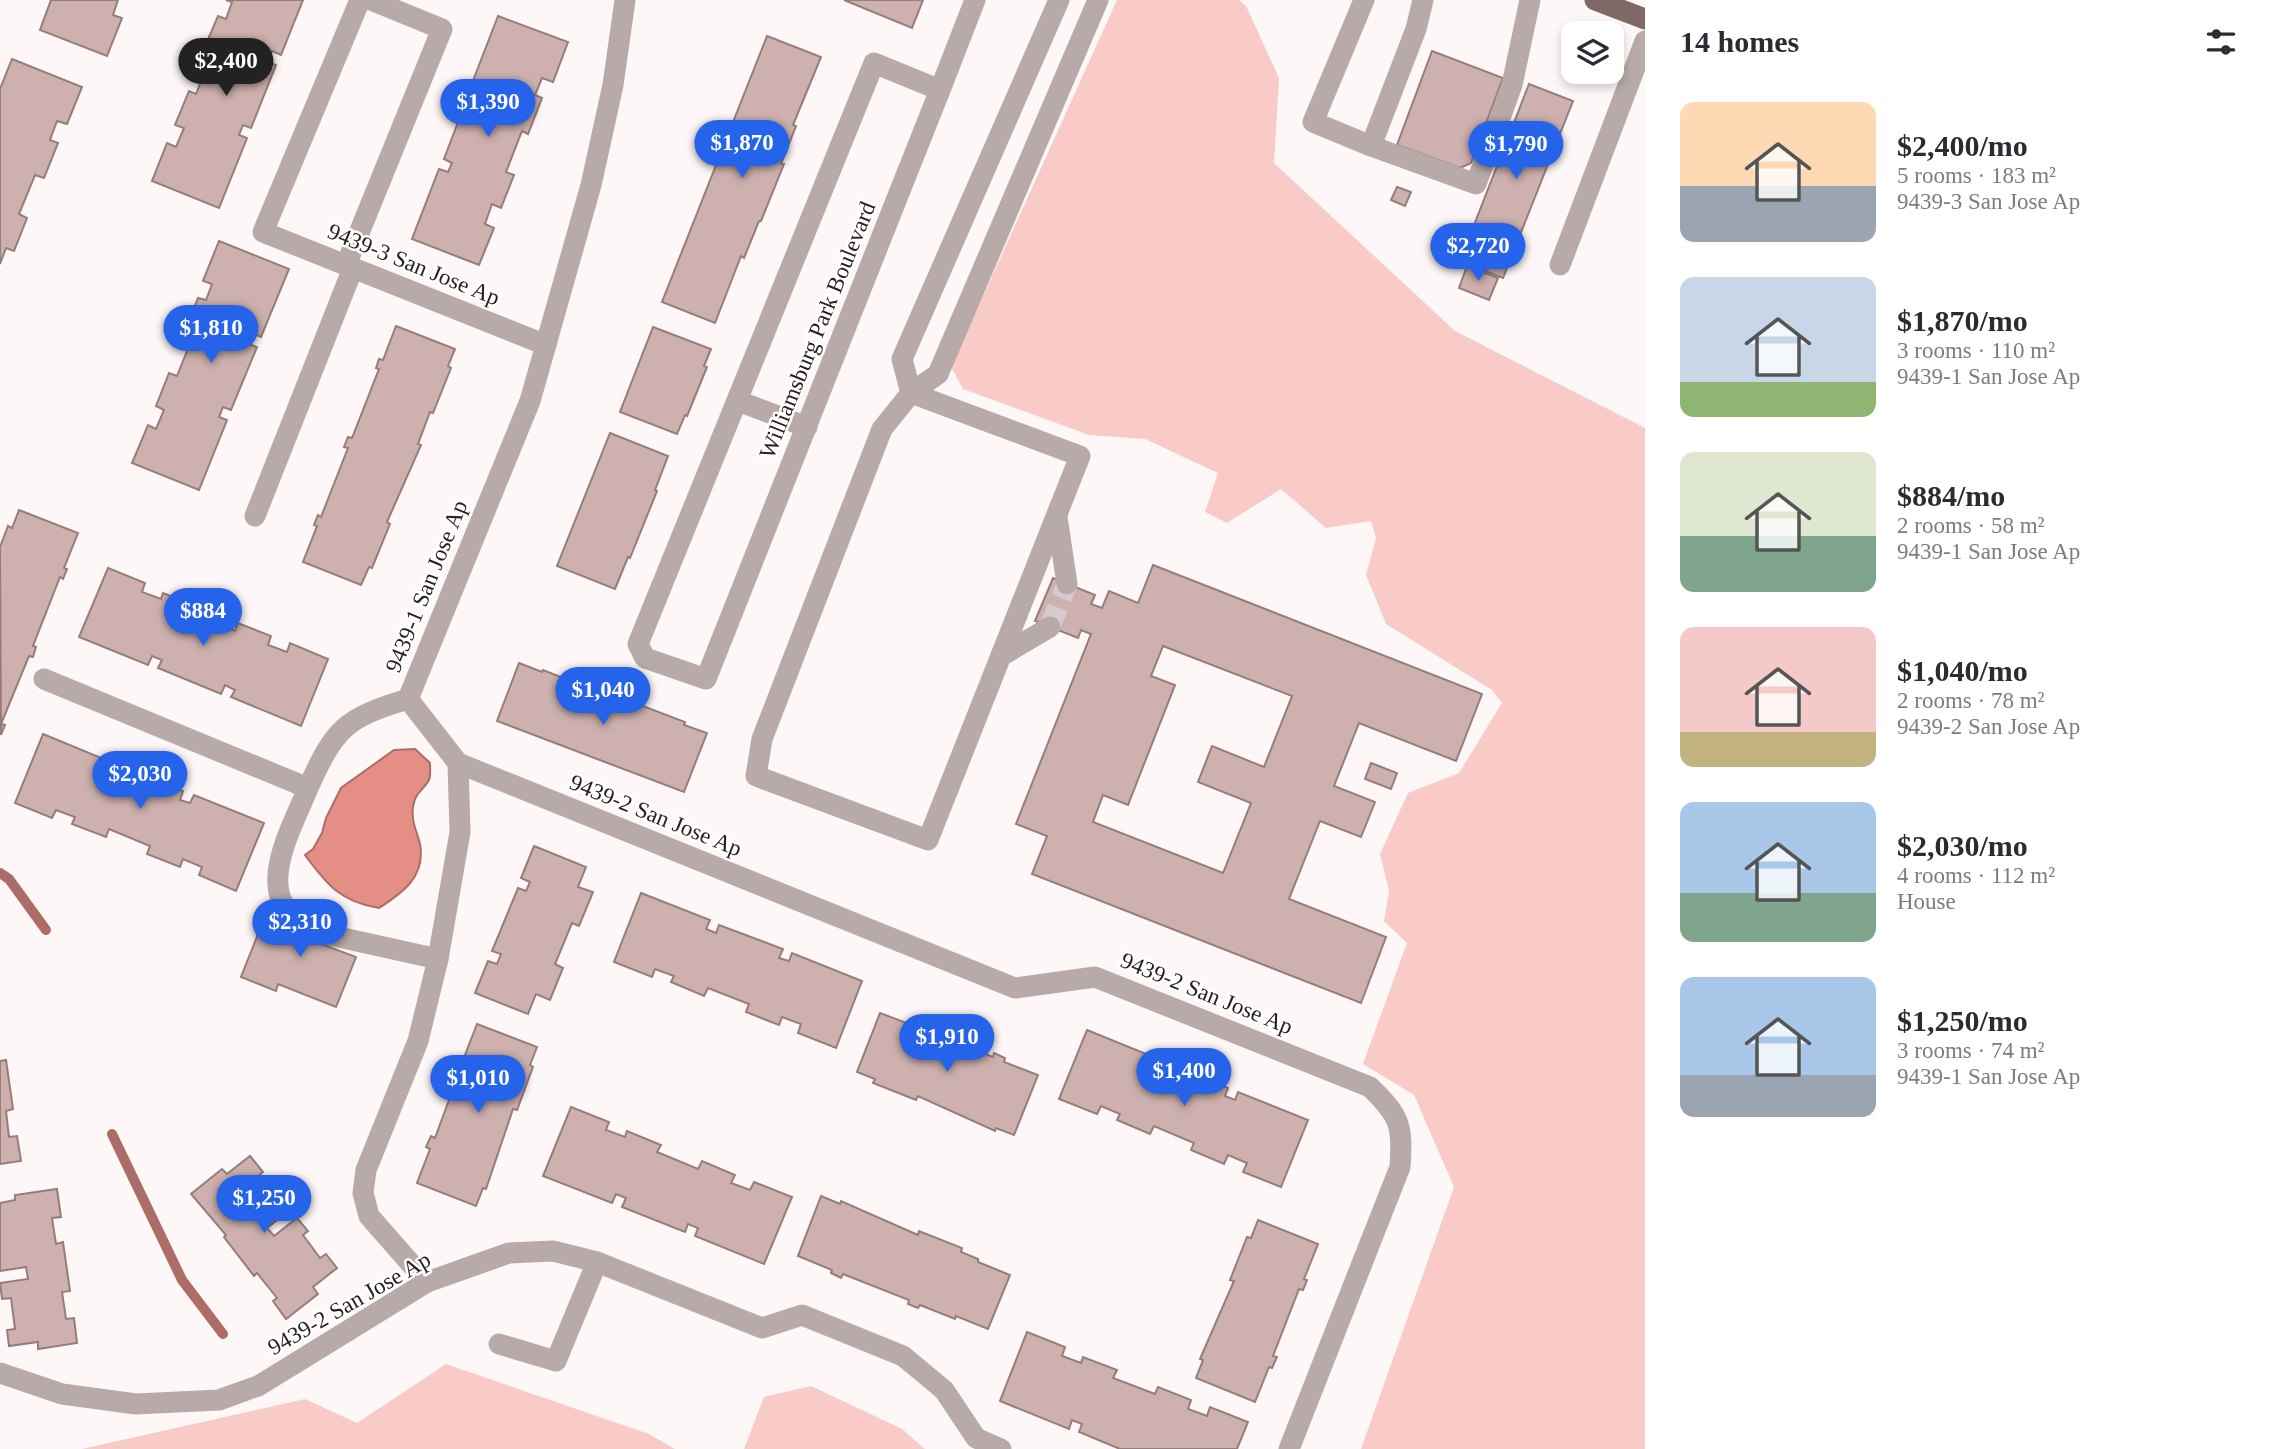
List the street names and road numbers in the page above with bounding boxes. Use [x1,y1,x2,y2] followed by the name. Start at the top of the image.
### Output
[754,198,881,462] street label: Williamsburg Park Boulevard
[324,219,504,310] street label: 9439-3 San Jose Ap
[381,496,472,676] street label: 9439-1 San Jose Ap
[566,770,746,861] street label: 9439-2 San Jose Ap
[1117,948,1297,1039] street label: 9439-2 San Jose Ap
[264,1247,435,1360] street label: 9439-2 San Jose Ap

